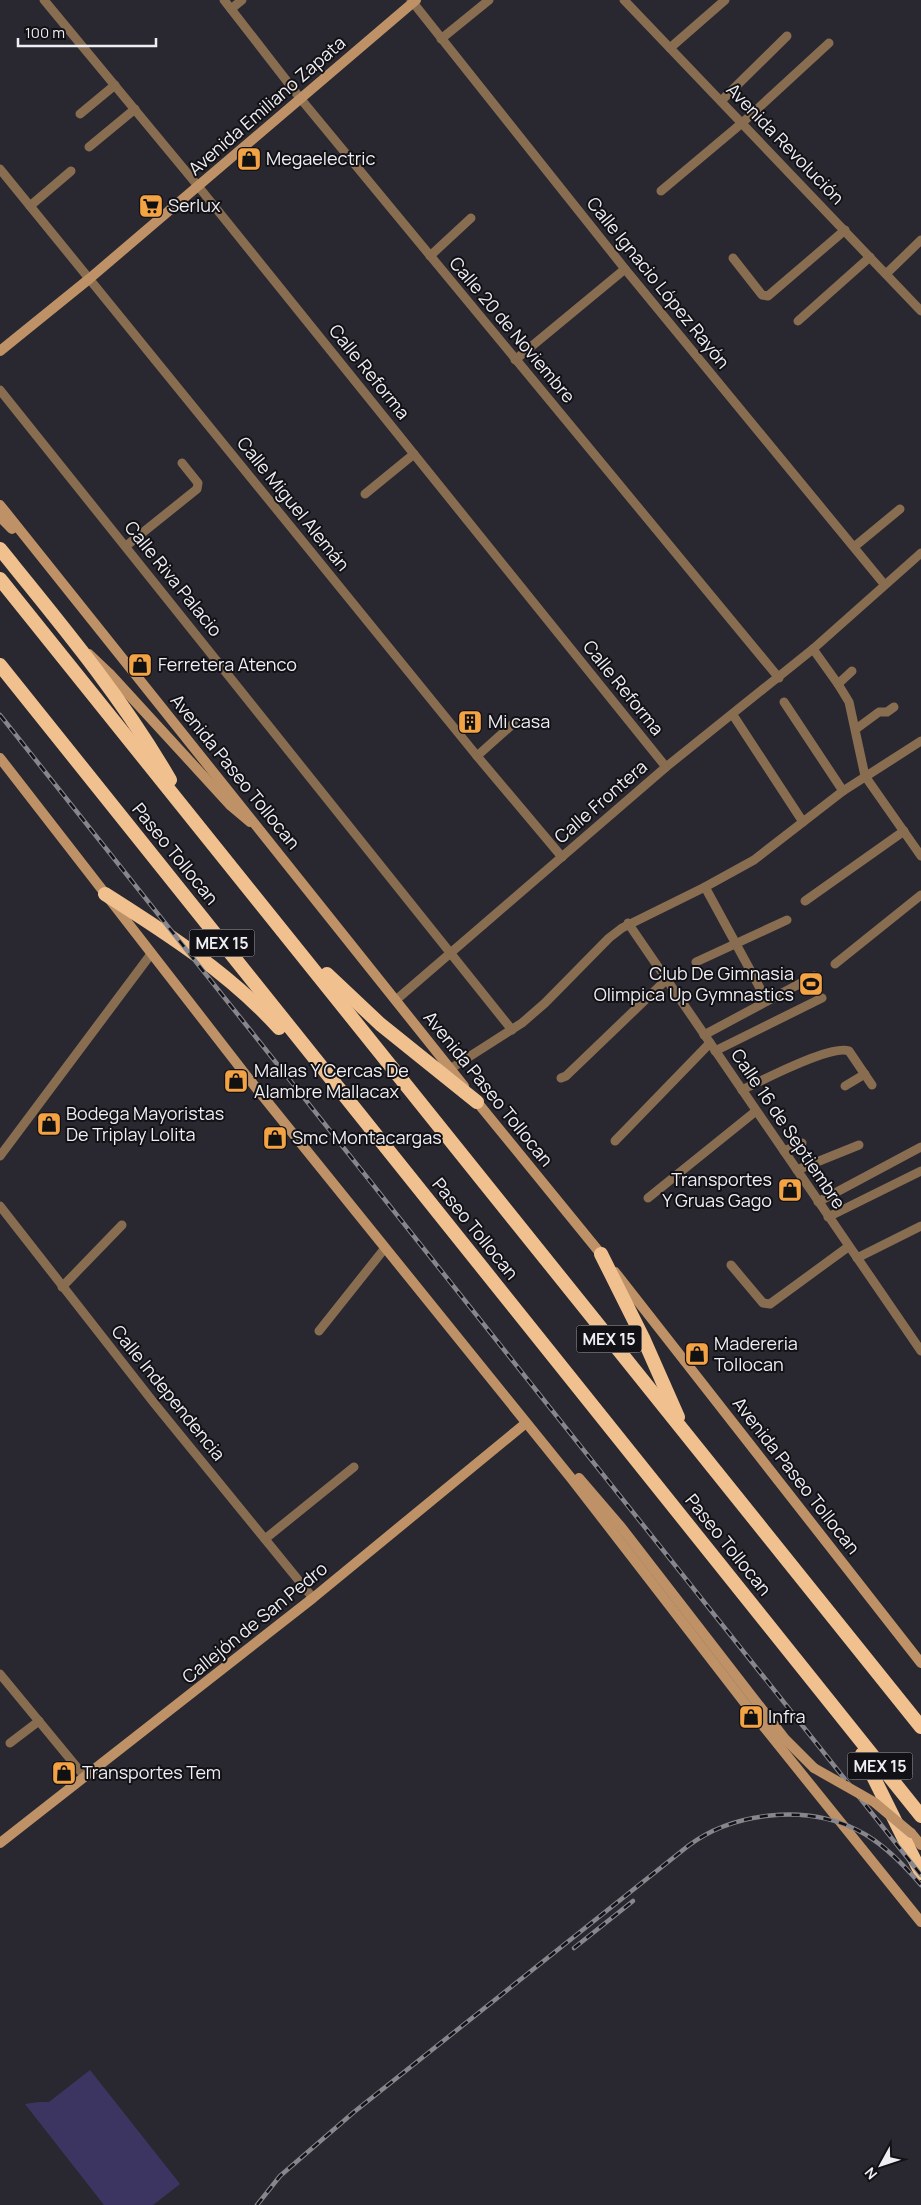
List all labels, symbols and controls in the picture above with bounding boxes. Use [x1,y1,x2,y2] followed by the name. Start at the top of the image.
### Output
[18,15,155,47] scale bar
[25,22,65,43] text: 100 m
[183,30,350,180] street label: Avenida Emiliano Zapata
[722,77,850,209] street label: Avenida Revolución
[236,146,262,172] shop icon: Megaelectric
[266,146,375,170] place label: Megaelectric
[582,191,736,373] street label: Calle Ignacio López Rayón
[138,193,164,219] supermarket icon: Serlux
[168,193,221,217] place label: Serlux
[444,251,581,408] street label: Calle 20 de Noviembre
[324,319,416,424] street label: Calle Reforma
[232,431,355,576] street label: Calle Miguel Alemán
[120,516,228,641] street label: Calle Riva Palacio
[578,635,670,740] street label: Calle Reforma
[127,652,153,678] shop icon: Ferretera Atenco
[158,652,297,676] place label: Ferretera Atenco
[166,690,304,854] street label: Avenida Paseo Tollocan
[457,709,483,735] building icon: Mi casa
[488,709,550,733] place label: Mi casa
[549,754,652,848] street label: Calle Frontera
[128,799,222,909] street label: Paseo Tollocan
[190,930,254,956] road number: MEX 15
[594,961,794,1006] place label: Club De Gimnasia Olimpica Up Gymnastics
[798,971,824,997] sports icon: Club De Gimnasia Olimpica Up Gymnastics
[419,1006,559,1171] street label: Avenida Paseo Tollocan
[726,1044,851,1213] street label: Calle 16 de Septiembre
[254,1058,409,1103] place label: Mallas Y Cercas De Alambre Mallacax
[223,1068,249,1094] shop icon: Mallas Y Cercas De Alambre Mallacax
[66,1101,224,1146] place label: Bodega Mayoristas De Triplay Lolita
[36,1111,62,1137] shop icon: Bodega Mayoristas De Triplay Lolita
[262,1125,288,1151] shop icon: Smc Montacargas
[292,1125,442,1149] place label: Smc Montacargas
[662,1167,772,1212] place label: Transportes Y Gruas Gago
[427,1173,524,1284] street label: Paseo Tollocan
[777,1177,803,1203] shop icon: Transportes Y Gruas Gago
[107,1319,231,1465] street label: Calle Independencia
[576,1326,642,1352] road number: MEX 15
[714,1331,798,1376] place label: Madereria Tollocan
[684,1341,710,1367] shop icon: Madereria Tollocan
[728,1393,864,1559] street label: Avenida Paseo Tollocan
[681,1490,775,1600] street label: Paseo Tollocan
[177,1556,332,1688] street label: Callejón de San Pedro
[738,1704,764,1730] shop icon: Infra
[768,1704,805,1728] place label: Infra
[848,1752,912,1780] road number: MEX 15
[51,1760,77,1786] shop icon: Transportes Tem
[82,1760,221,1784] place label: Transportes Tem
[856,2140,906,2190] north arrow
[860,2164,881,2184] text: N

